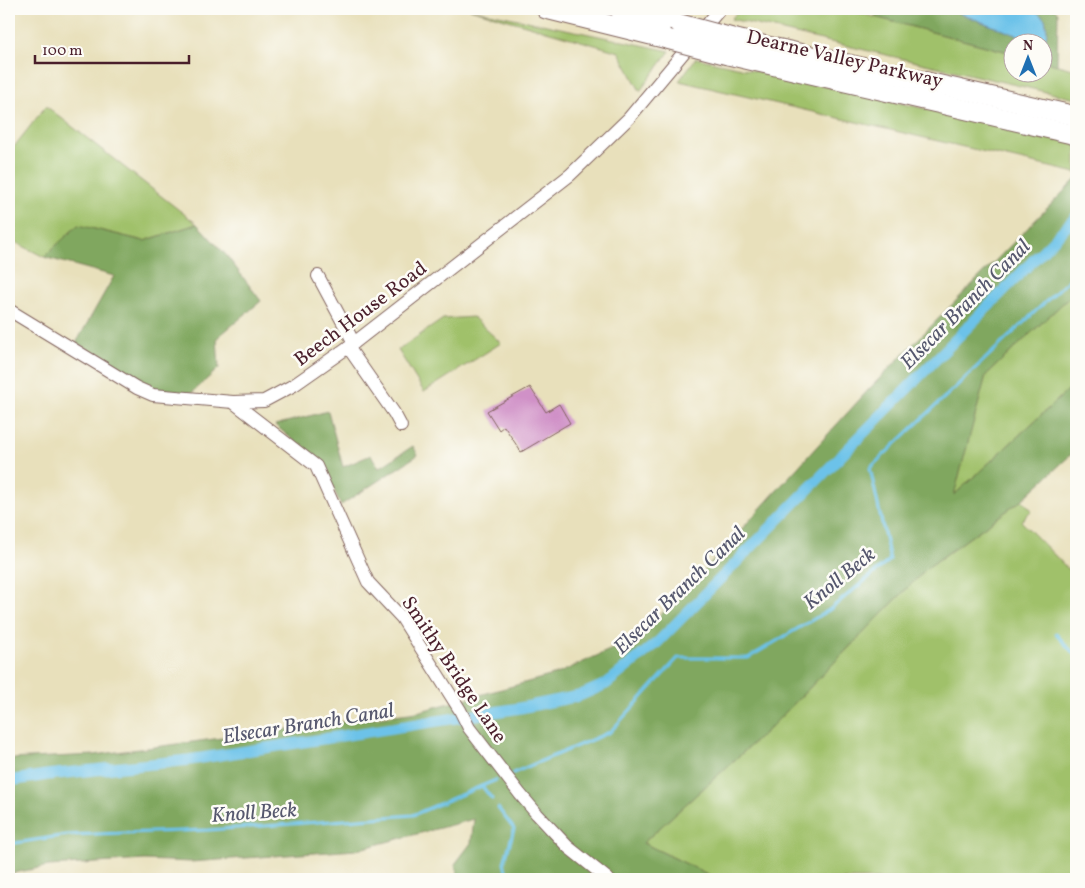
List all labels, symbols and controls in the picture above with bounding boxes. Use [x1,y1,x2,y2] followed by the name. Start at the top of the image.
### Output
[743,24,946,96] street label: Dearne Valley Parkway
[35,32,189,64] scale bar
[1002,32,1052,82] north arrow
[1023,37,1033,56] text: N
[42,41,82,62] text: 100 m
[894,233,1038,377] water label: Elsecar Branch Canal
[289,255,434,374] street label: Beech House Road
[608,520,753,662] water label: Elsecar Branch Canal
[798,541,883,617] water label: Knoll Beck
[394,591,513,749] street label: Smithy Bridge Lane
[220,697,396,752] water label: Elsecar Branch Canal
[210,796,298,831] water label: Knoll Beck

